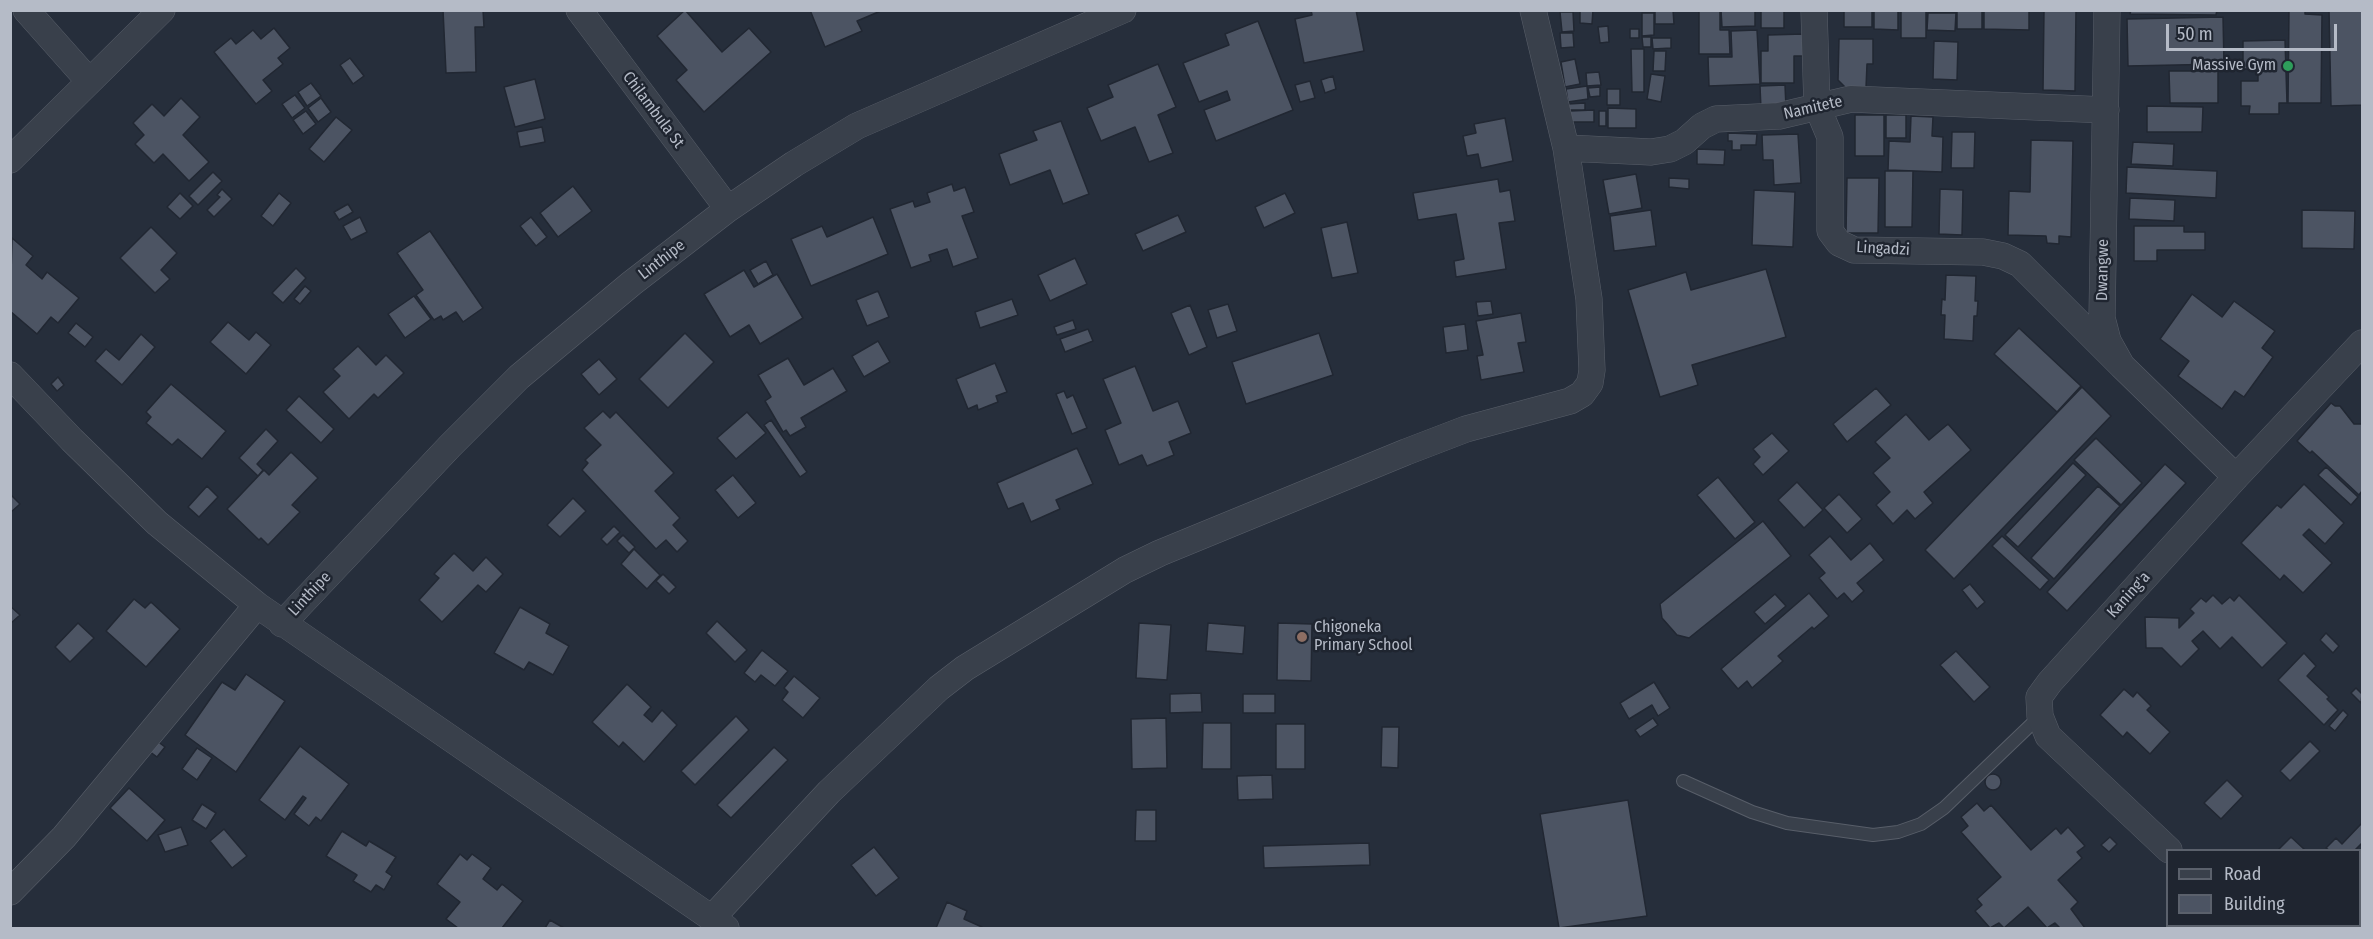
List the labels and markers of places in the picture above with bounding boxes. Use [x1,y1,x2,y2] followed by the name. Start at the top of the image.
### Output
[2192,56,2276,76] place label: Massive Gym
[2281,59,2295,73] marker: Massive Gym
[1314,618,1413,656] place label: Chigoneka Primary School
[1295,630,1309,644] marker: Chigoneka Primary School

